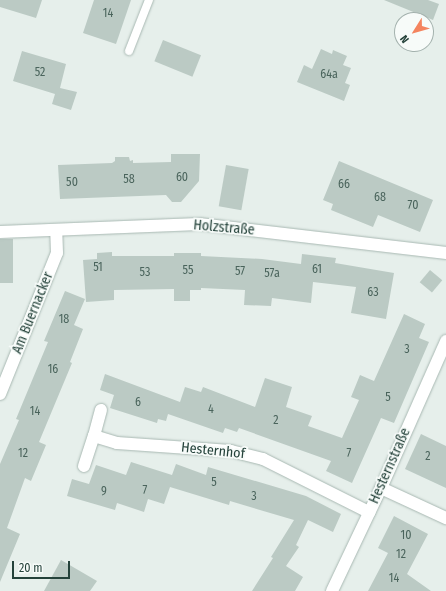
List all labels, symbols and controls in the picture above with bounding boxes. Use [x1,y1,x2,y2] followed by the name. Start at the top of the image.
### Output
[103,7,113,21] house number: 14
[394,12,434,52] north arrow
[398,32,412,45] text: N
[35,66,45,80] house number: 52
[320,68,338,82] house number: 64a
[176,171,188,185] house number: 60
[123,173,135,187] house number: 58
[66,176,78,190] house number: 50
[338,178,350,192] house number: 66
[374,191,386,205] house number: 68
[408,199,418,213] house number: 70
[193,217,255,239] street label: Holzstraße
[93,261,103,275] house number: 51
[312,263,322,277] house number: 61
[183,264,193,278] house number: 55
[235,265,245,279] house number: 57
[140,266,150,280] house number: 53
[264,267,280,281] house number: 57a
[9,270,57,356] street label: Am Buernacker
[367,286,379,300] house number: 63
[59,313,69,327] house number: 18
[404,343,410,357] house number: 3
[48,363,58,377] house number: 16
[385,391,391,405] house number: 5
[135,396,141,410] house number: 6
[208,403,214,417] house number: 4
[30,405,40,419] house number: 14
[273,414,279,428] house number: 2
[366,425,414,507] street label: Hesternstraße
[180,439,246,463] street label: Hesternhof
[18,447,28,461] house number: 12
[347,447,351,461] house number: 7
[425,450,431,464] house number: 2
[211,476,217,490] house number: 5
[143,484,147,498] house number: 7
[101,485,107,499] house number: 9
[251,490,257,504] house number: 3
[401,529,411,543] house number: 10
[396,548,406,562] house number: 12
[14,553,72,579] scale bar
[19,561,43,575] text: 20 m
[389,572,399,586] house number: 14

